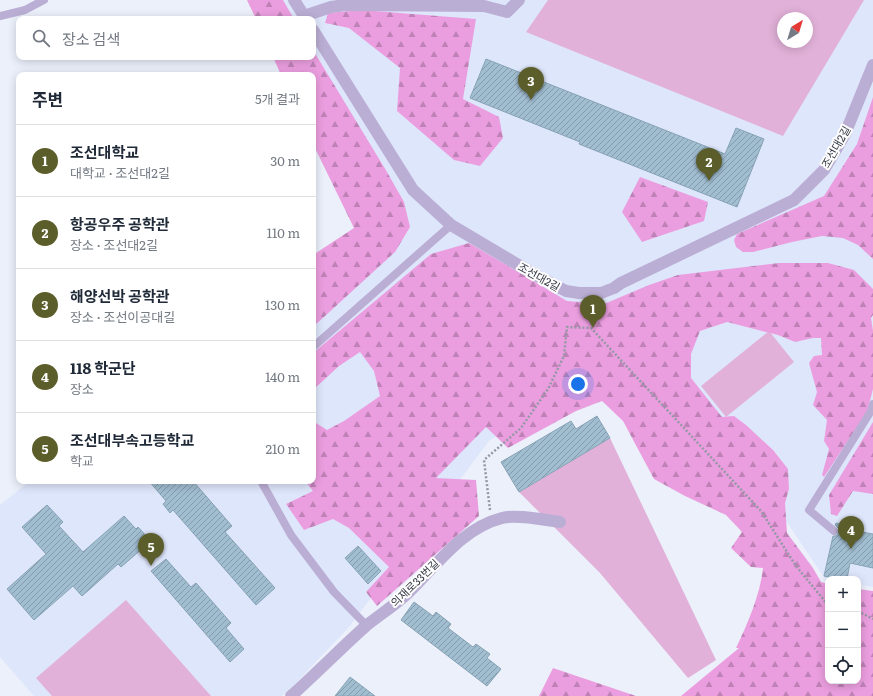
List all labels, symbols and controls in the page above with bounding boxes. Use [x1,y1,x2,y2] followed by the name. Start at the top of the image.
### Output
[777,12,813,48] north arrow
[16,16,316,60] search box
[30,27,52,49] icon: search
[62,27,120,50] text: 장소 검색
[518,67,544,100] pin: 3
[32,86,63,111] text: 주변
[255,89,300,108] text: 5개 결과
[817,123,854,170] street label: 조선대2길
[70,140,139,163] text: 조선대학교
[696,148,722,181] pin: 2
[42,151,48,170] text: 1
[270,151,300,170] text: 30 m
[70,163,170,182] text: 대학교 · 조선대2길
[70,212,170,235] text: 항공우주 공학관
[42,223,48,242] text: 2
[267,223,300,242] text: 110 m
[70,235,158,254] text: 장소 · 조선대2길
[515,258,564,294] street label: 조선대2길
[70,284,170,307] text: 해양선박 공학관
[41,295,49,314] text: 3
[265,295,300,314] text: 130 m
[580,295,606,328] pin: 1
[70,307,175,326] text: 장소 · 조선이공대길
[70,356,136,379] text: 118 학군단
[41,367,49,386] text: 4
[265,367,300,386] text: 140 m
[568,374,588,394] your location
[70,379,94,398] text: 장소
[70,428,194,451] text: 조선대부속고등학교
[41,439,49,458] text: 5
[265,439,300,458] text: 210 m
[70,451,94,470] text: 학교
[838,516,864,549] pin: 4
[138,533,164,566] pin: 5
[386,555,442,610] street label: 의재로33번길
[825,576,861,684] map controls
[825,576,861,612] button: +
[825,612,861,648] button: −
[825,648,861,684] button: locate

